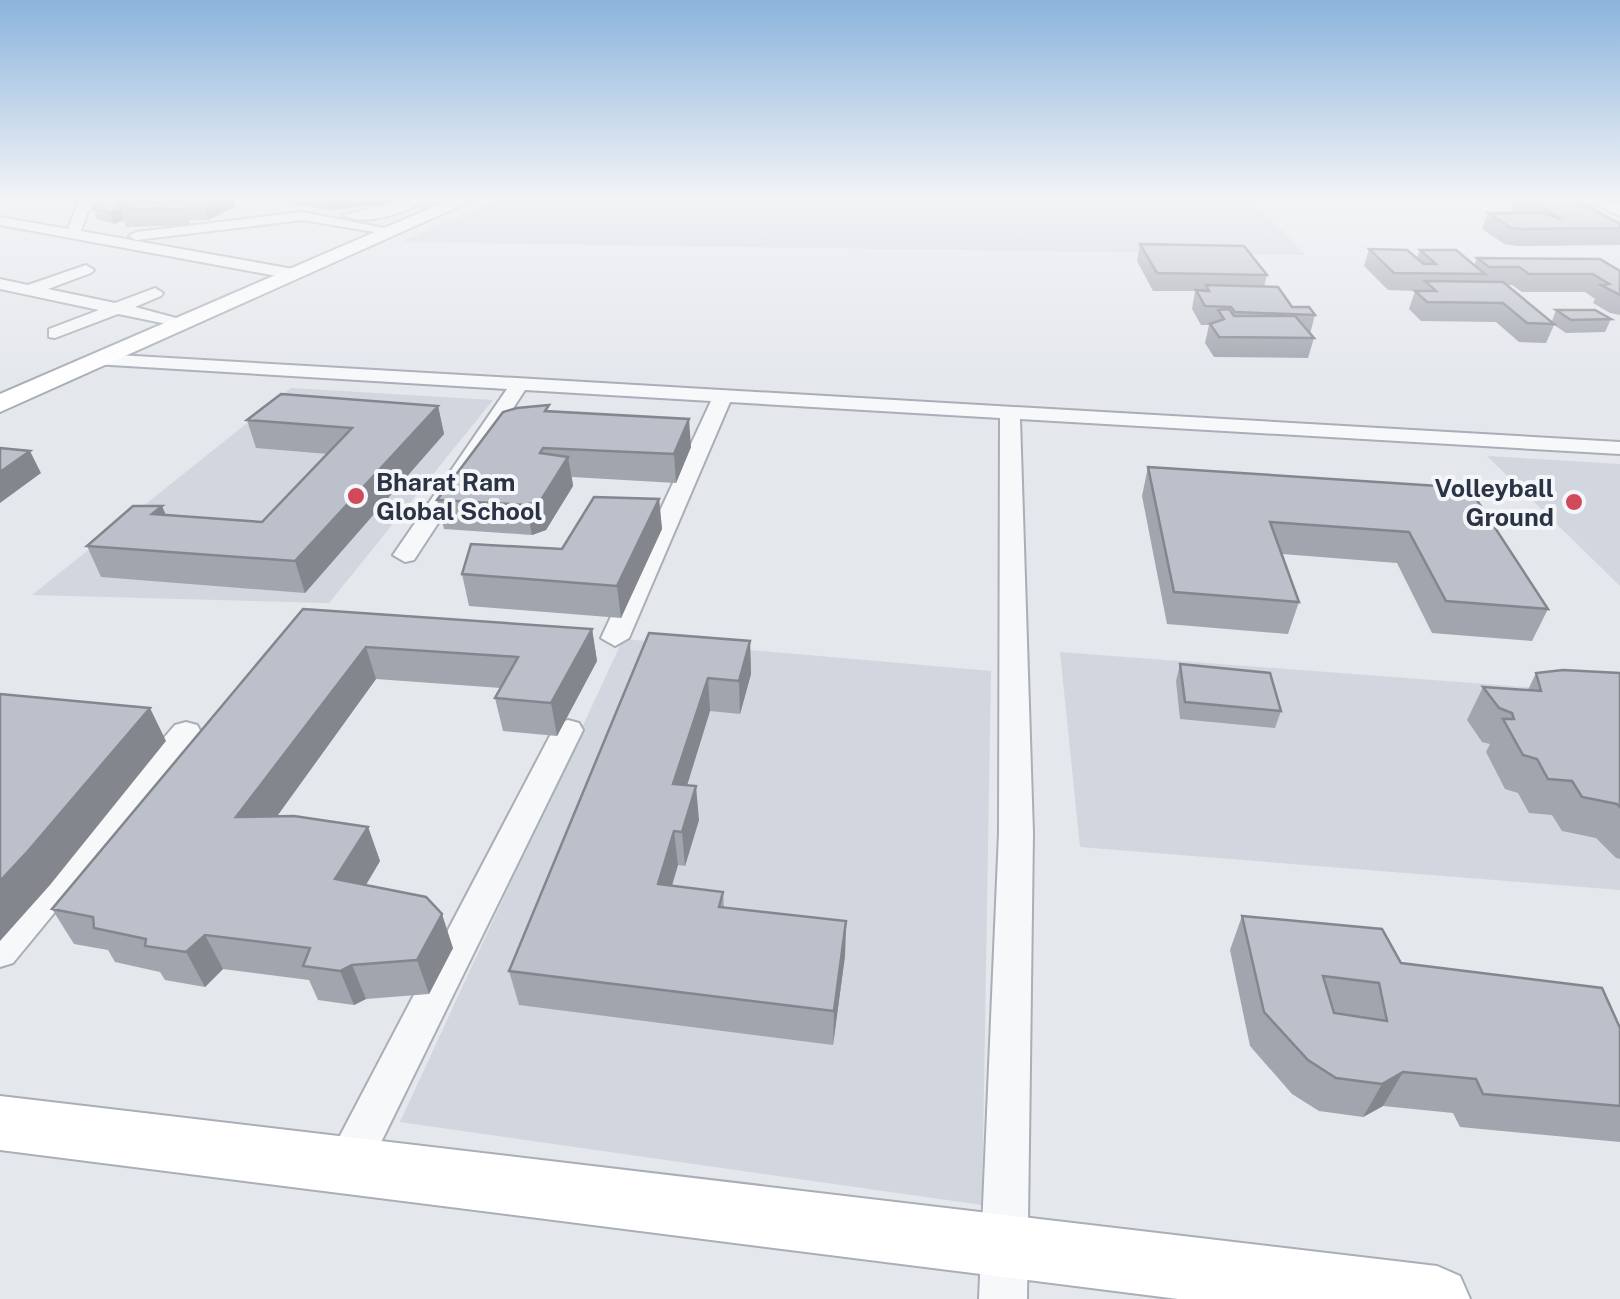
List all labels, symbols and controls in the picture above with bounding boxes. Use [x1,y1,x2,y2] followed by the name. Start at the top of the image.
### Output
[376,467,543,526] place label: Bharat Ram Global School
[1435,473,1554,532] place label: Volleyball Ground
[345,485,367,507] marker: Bharat Ram Global School
[1563,491,1585,513] marker: Volleyball Ground

